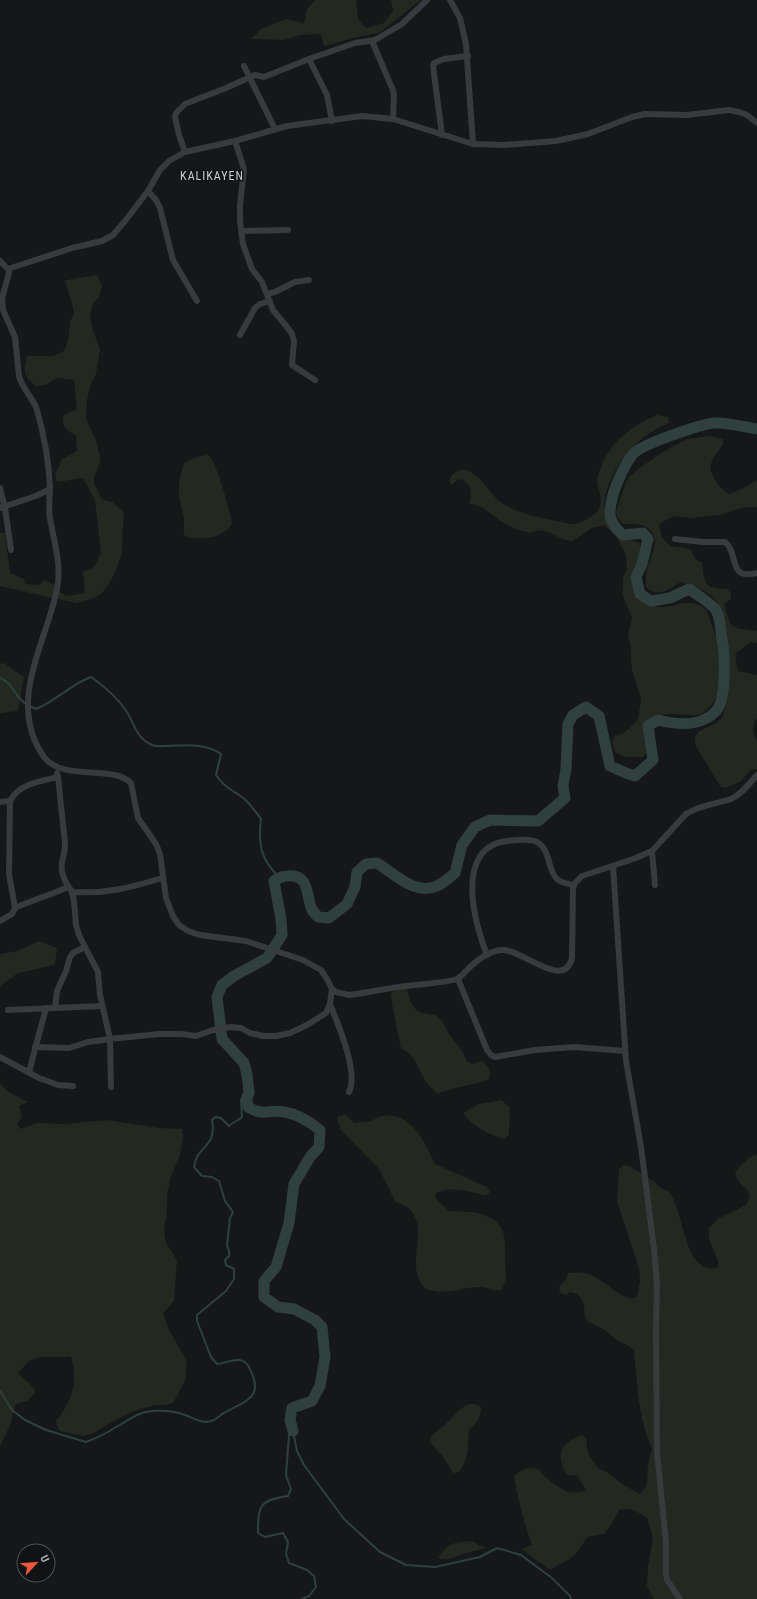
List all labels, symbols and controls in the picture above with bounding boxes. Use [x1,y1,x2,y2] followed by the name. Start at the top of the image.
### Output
[180,169,244,183] district label: KALIKAYEN
[16,1543,56,1583] north arrow
[37,1553,52,1565] text: U

